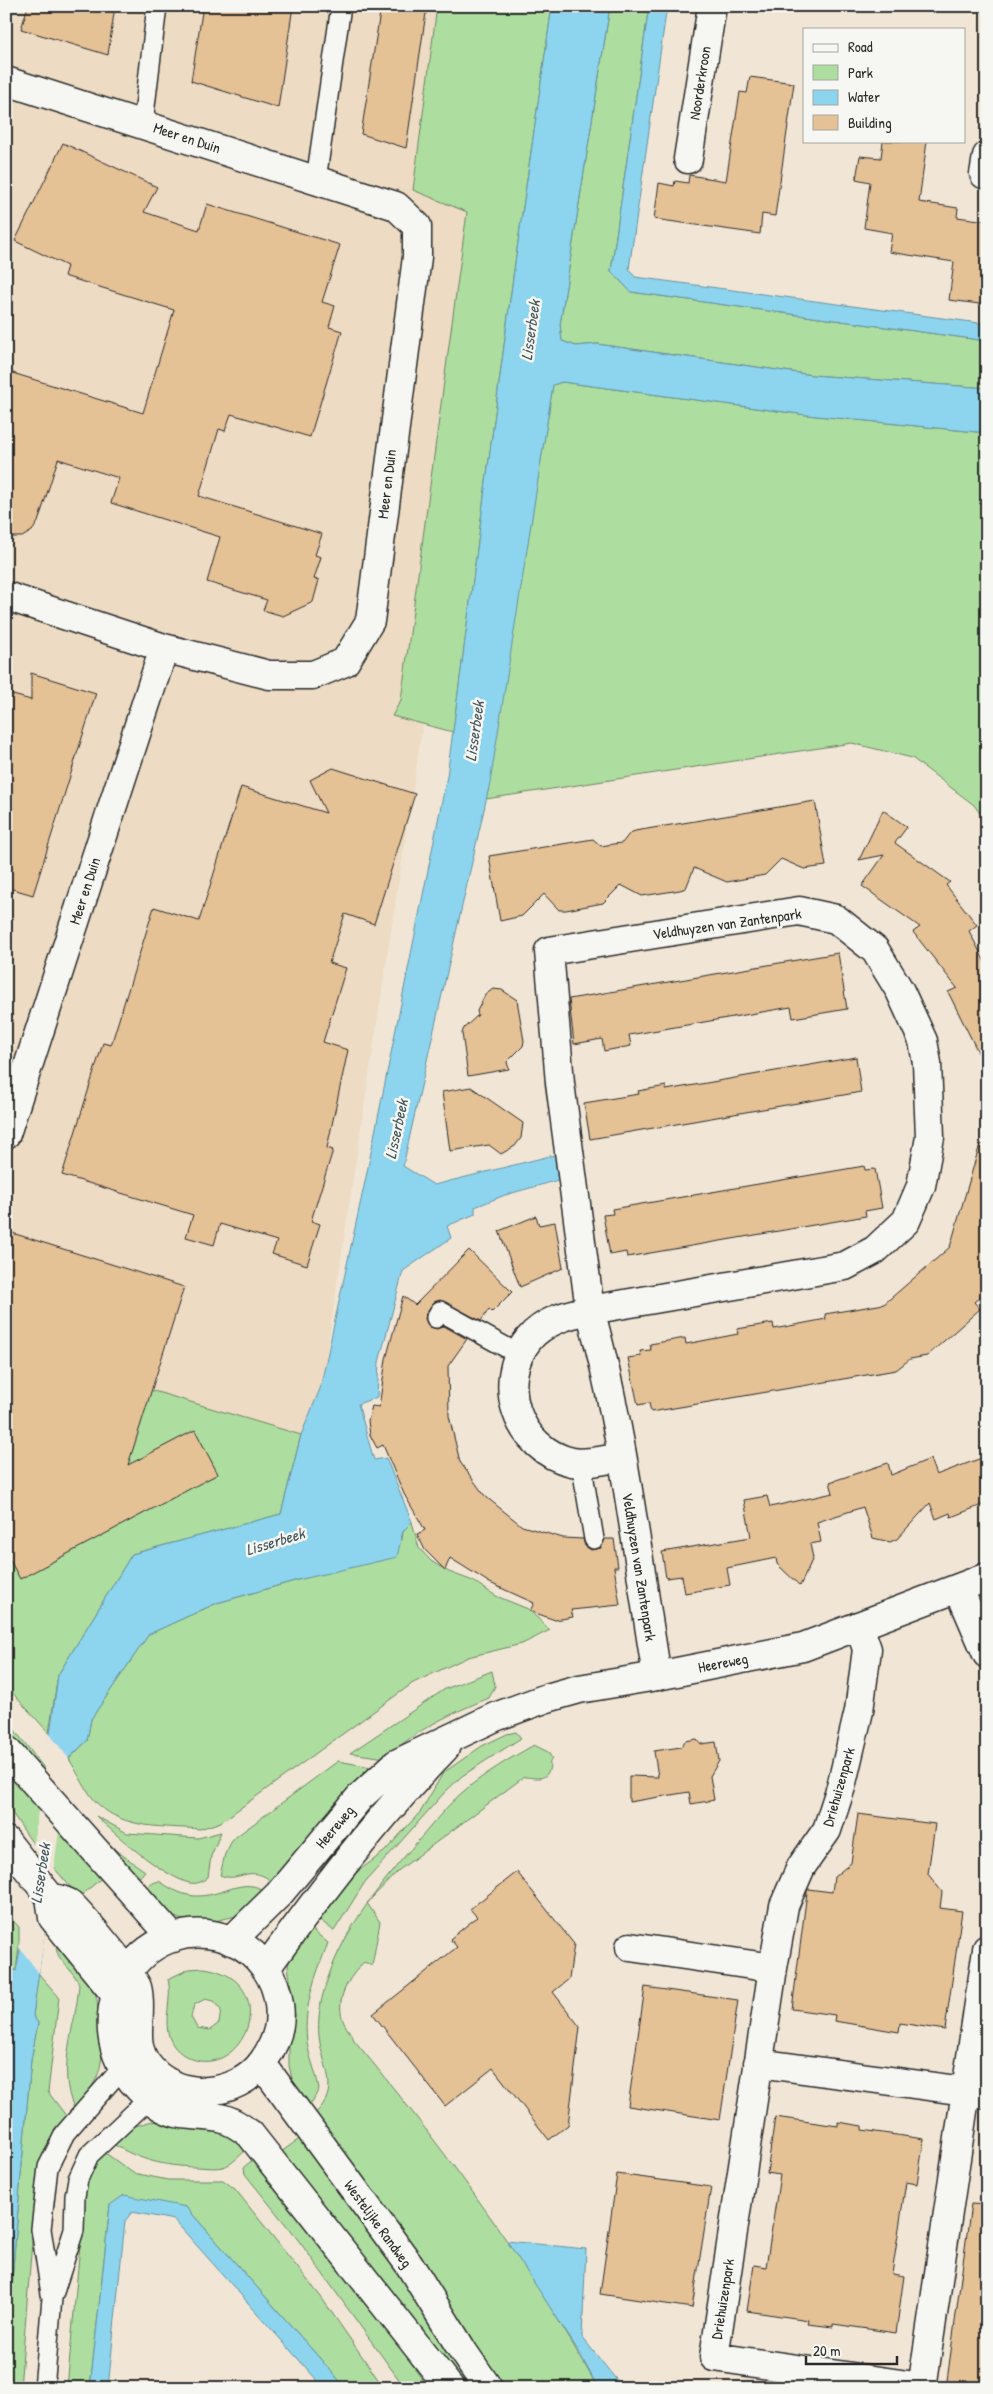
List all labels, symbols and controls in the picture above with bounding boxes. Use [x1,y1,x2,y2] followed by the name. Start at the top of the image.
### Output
[803,28,966,142] legend
[848,36,873,57] text: Road
[683,44,716,121] street label: Noorderkroon
[848,62,873,83] text: Park
[848,86,880,107] text: Water
[848,112,892,133] text: Building
[151,117,224,158] street label: Meer en Duin
[515,297,545,361] water label: Lisserbeek
[372,448,401,520] street label: Meer en Duin
[459,698,489,762] water label: Lisserbeek
[64,854,105,927] street label: Meer en Duin
[651,903,803,944] street label: Veldhuyzen van Zantenpark
[379,1096,413,1161] water label: Lisserbeek
[617,1491,662,1643] street label: Veldhuyzen van Zantenpark
[243,1521,308,1560] water label: Lisserbeek
[696,1647,750,1678] street label: Heereweg
[817,1745,860,1829] street label: Driehuizenpark
[310,1800,359,1853] street label: Heereweg
[24,1840,56,1905] water label: Lisserbeek
[339,2176,418,2272] street label: Westelijke Randweg
[706,2257,739,2341] street label: Driehuizenpark
[806,2334,897,2366] scale bar
[813,2340,840,2361] text: 20 m

